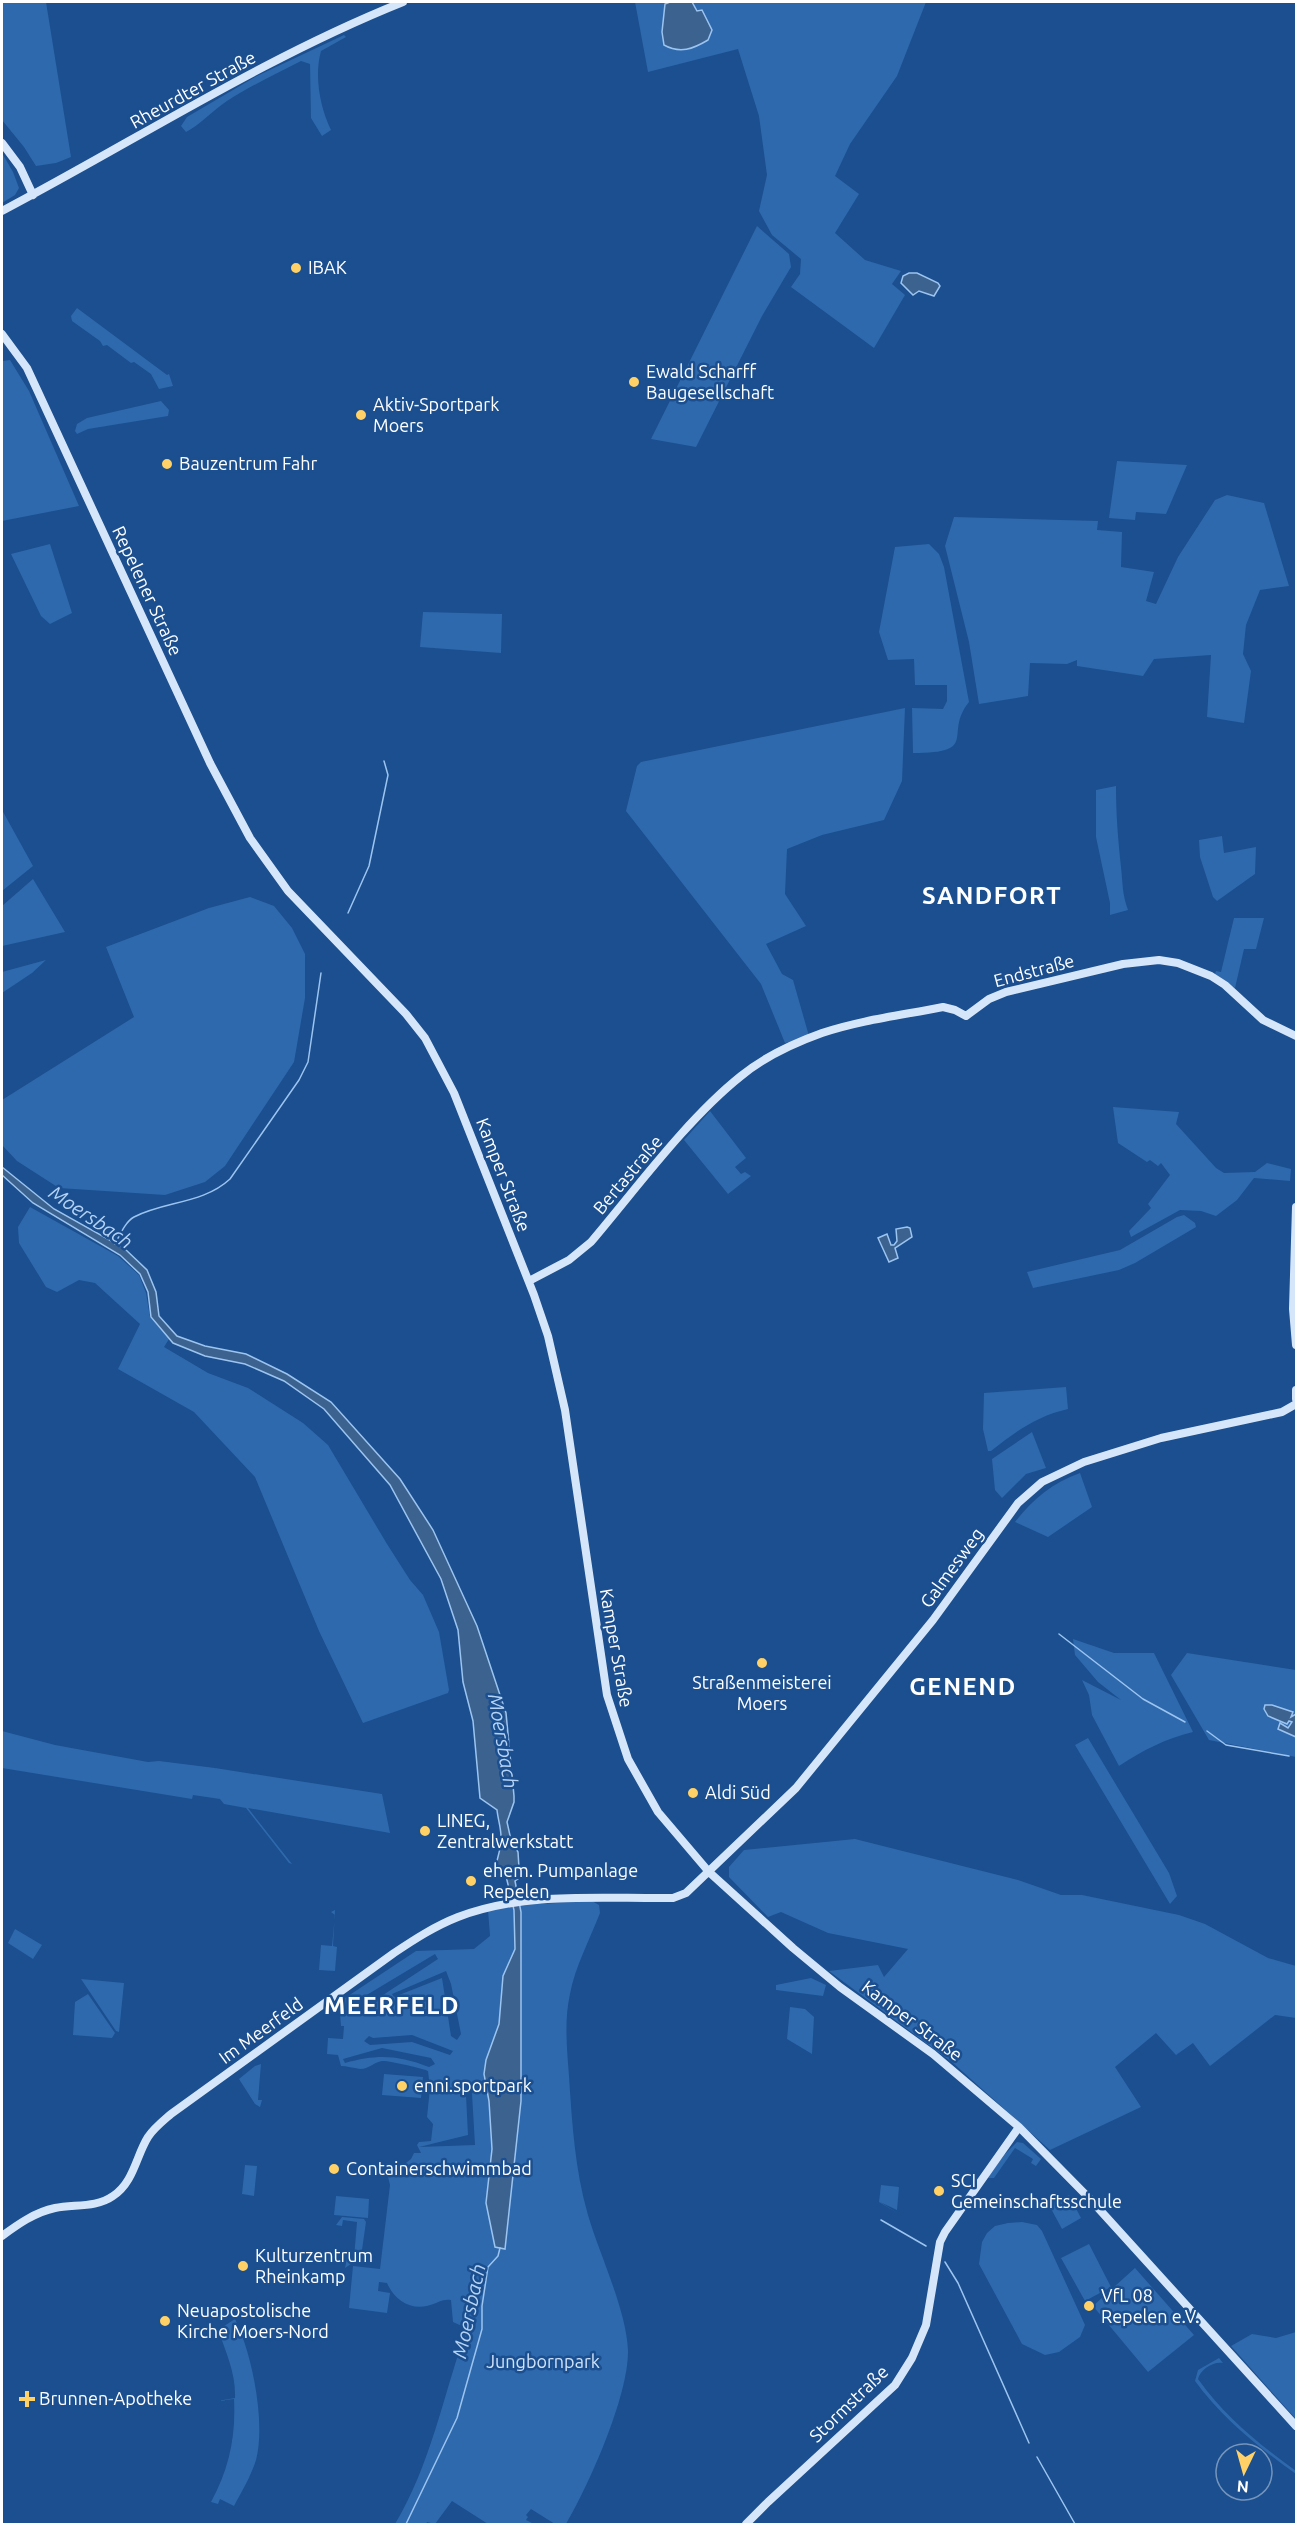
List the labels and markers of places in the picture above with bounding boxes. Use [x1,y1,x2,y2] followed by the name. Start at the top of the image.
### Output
[308,257,347,277] place label: IBAK
[289,261,303,275] marker: IBAK
[646,361,774,402] place label: Ewald Scharff Baugesellschaft
[627,375,641,389] marker: Ewald Scharff Baugesellschaft
[373,394,499,435] place label: Aktiv-Sportpark Moers
[354,408,368,422] marker: Aktiv-Sportpark Moers
[179,453,317,473] place label: Bauzentrum Fahr
[160,457,174,471] marker: Bauzentrum Fahr
[755,1656,769,1670] marker: Straßenmeisterei Moers
[692,1672,832,1713] place label: Straßenmeisterei Moers
[705,1782,771,1802] place label: Aldi Süd
[686,1786,700,1800] marker: Aldi Süd
[437,1810,573,1851] place label: LINEG, Zentralwerkstatt
[418,1824,432,1838] marker: LINEG, Zentralwerkstatt
[483,1860,638,1901] place label: ehem. Pumpanlage Repelen
[464,1874,478,1888] marker: ehem. Pumpanlage Repelen
[414,2075,532,2095] place label: enni.sportpark
[395,2079,409,2093] marker: enni.sportpark
[346,2158,532,2178] place label: Containerschwimmbad
[327,2162,341,2176] marker: Containerschwimmbad
[951,2170,1122,2211] place label: SCI Gemeinschaftsschule
[932,2184,946,2198] marker: SCI Gemeinschaftsschule
[255,2245,373,2286] place label: Kulturzentrum Rheinkamp
[236,2259,250,2273] marker: Kulturzentrum Rheinkamp
[1101,2285,1199,2326] place label: VfL 08 Repelen e.V.
[1082,2299,1096,2313] marker: VfL 08 Repelen e.V.
[177,2300,329,2341] place label: Neuapostolische Kirche Moers-Nord
[158,2314,172,2328] marker: Neuapostolische Kirche Moers-Nord
[39,2388,192,2408] place label: Brunnen-Apotheke
[20,2392,34,2406] marker: Brunnen-Apotheke

